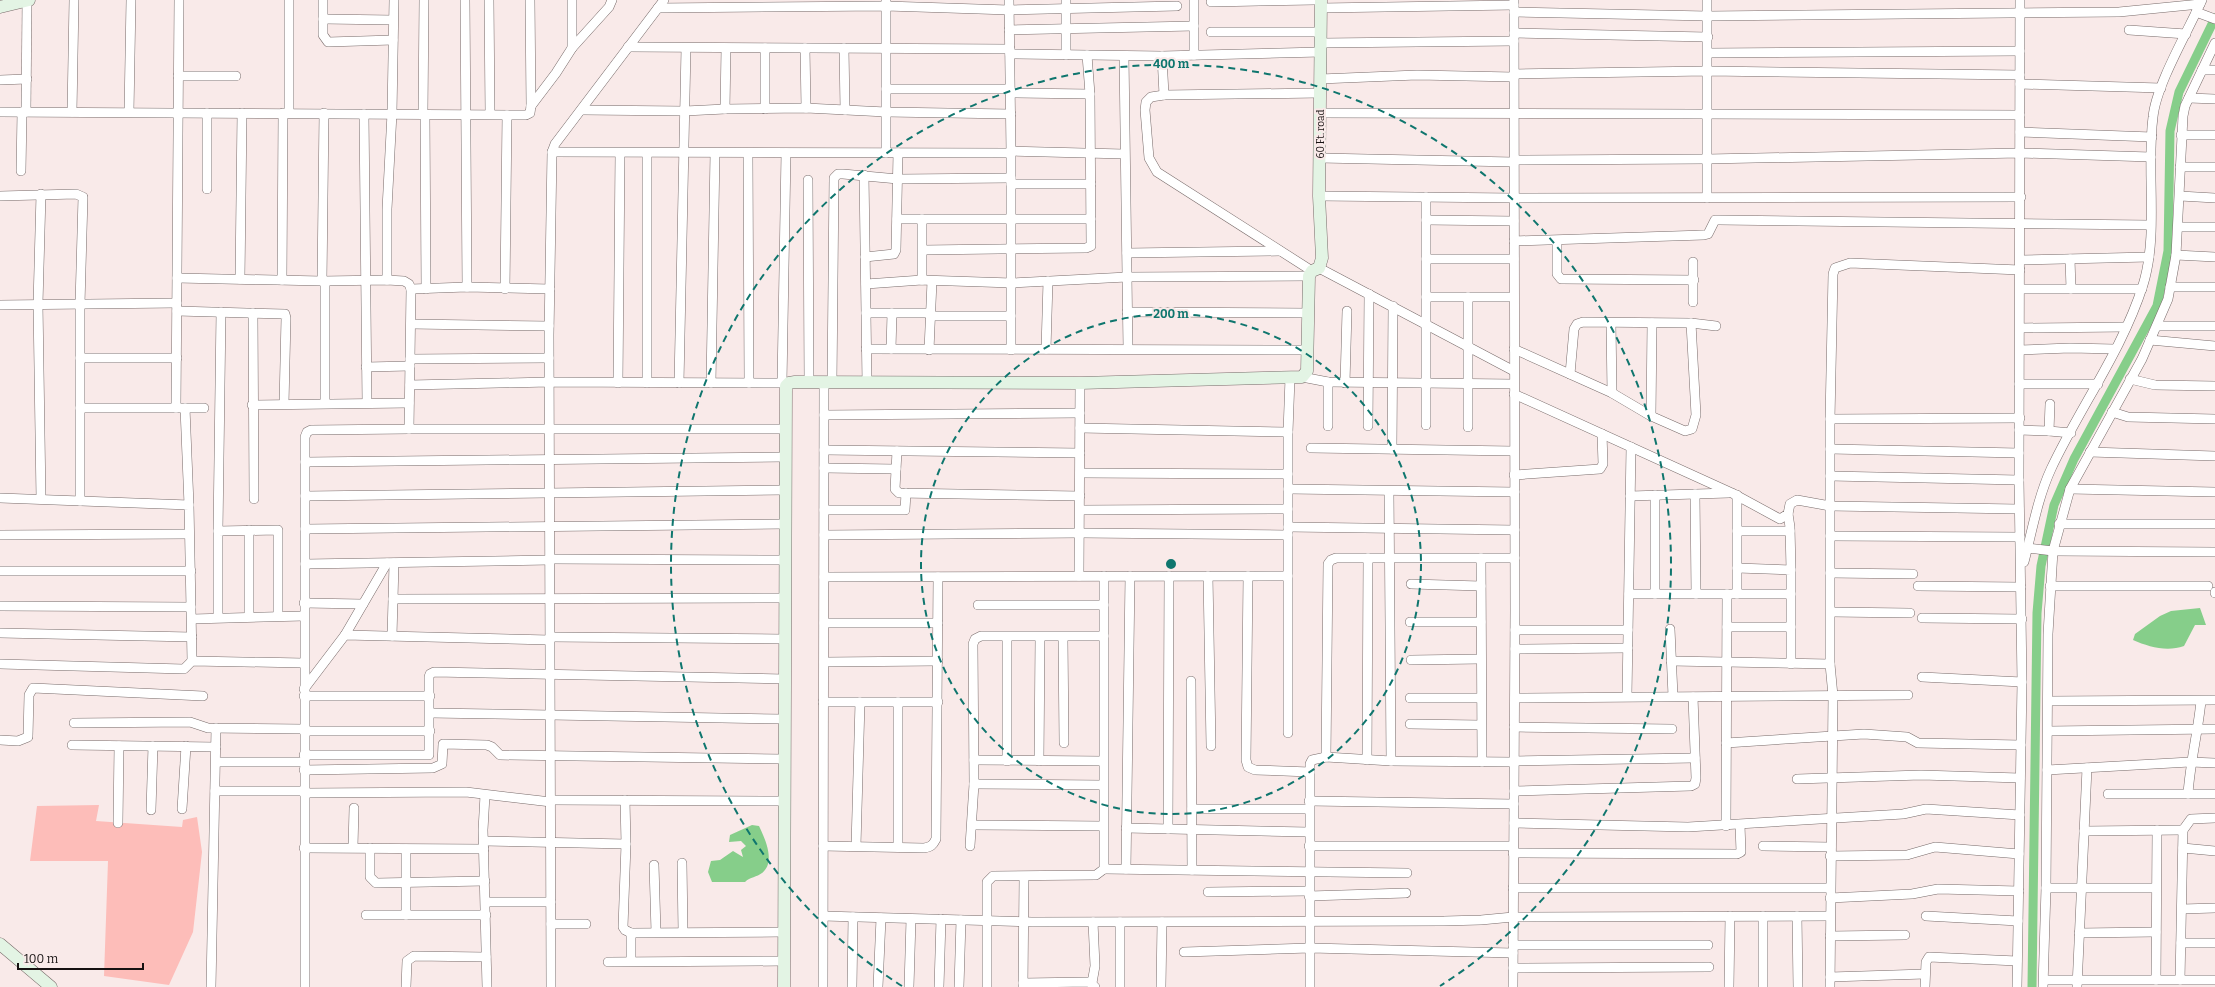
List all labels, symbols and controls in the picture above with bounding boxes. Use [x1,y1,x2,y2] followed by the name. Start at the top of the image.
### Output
[1153,57,1190,71] text: 400 m
[1315,110,1327,158] street label: 60 Ft. road
[1153,307,1189,321] text: 200 m
[1164,557,1178,571] centre of rings
[18,945,143,971] scale bar
[24,952,59,966] text: 100 m

